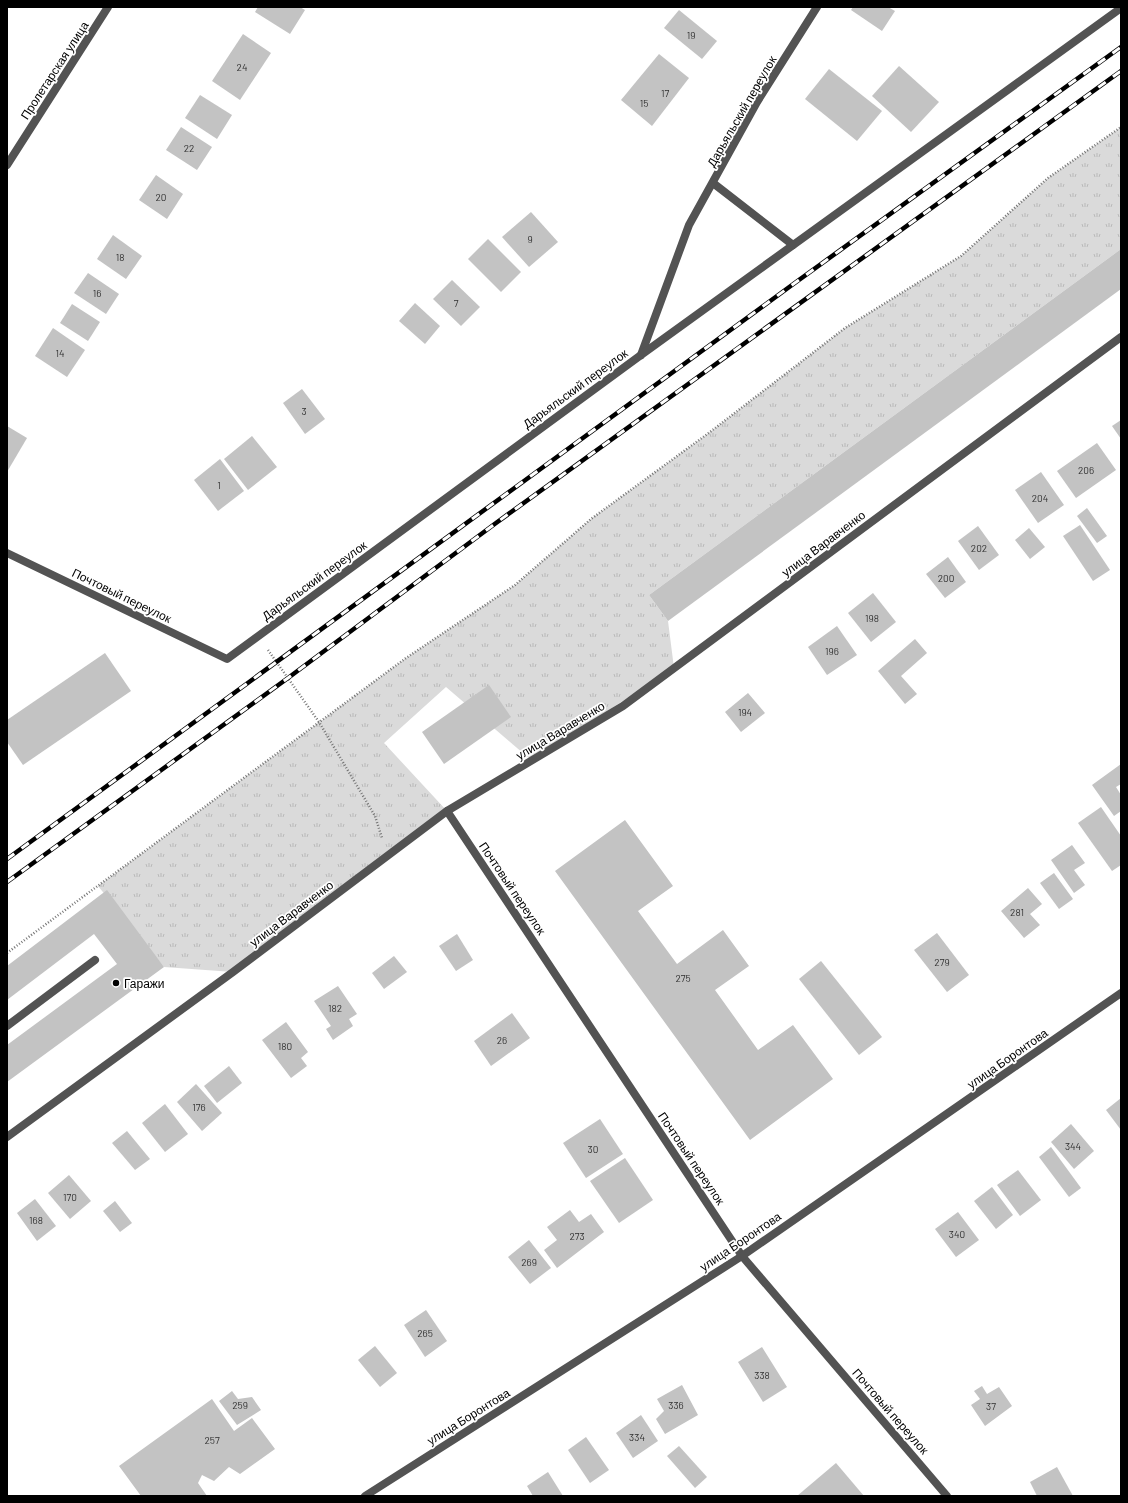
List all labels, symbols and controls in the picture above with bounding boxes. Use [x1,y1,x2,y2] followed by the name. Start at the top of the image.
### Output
[17,18,92,122] street label: Пролетарская улица
[687,29,695,41] house number: 19
[704,52,780,169] street label: Дарьяльский переулок
[237,61,247,73] house number: 24
[661,87,669,99] house number: 17
[640,97,648,109] house number: 15
[184,142,194,154] house number: 22
[155,191,167,203] house number: 20
[527,233,533,245] house number: 9
[116,251,124,263] house number: 18
[93,287,101,299] house number: 16
[454,297,459,309] house number: 7
[520,345,631,431] street label: Дарьяльский переулок
[55,347,65,359] house number: 14
[301,405,307,417] house number: 3
[1078,464,1094,476] house number: 206
[217,479,221,491] house number: 1
[1032,492,1048,504] house number: 204
[779,507,868,580] street label: улица Варавченко
[259,537,370,623] street label: Дарьяльский переулок
[971,542,987,554] house number: 202
[70,565,175,626] street label: Почтовый переулок
[938,572,954,584] house number: 200
[865,612,879,624] house number: 198
[825,645,839,657] house number: 196
[513,698,608,763] street label: улица Варавченко
[738,706,752,718] house number: 194
[476,839,550,938] street label: Почтовый переулок
[247,877,336,950] street label: улица Варавченко
[1010,906,1024,918] house number: 281
[934,956,950,968] house number: 279
[675,972,691,984] house number: 275
[124,976,165,991] place label: Гаражи
[111,978,121,988] marker: Гаражи
[328,1002,342,1014] house number: 182
[964,1025,1051,1092] street label: улица Боронтова
[497,1034,507,1046] house number: 26
[278,1040,292,1052] house number: 180
[192,1101,206,1113] house number: 176
[655,1109,729,1208] street label: Почтовый переулок
[1065,1140,1081,1152] house number: 344
[588,1143,598,1155] house number: 30
[63,1191,77,1203] house number: 170
[697,1208,784,1274] street label: улица Боронтова
[29,1214,43,1226] house number: 168
[949,1228,965,1240] house number: 340
[569,1230,585,1242] house number: 273
[521,1256,537,1268] house number: 269
[417,1327,433,1339] house number: 265
[849,1365,932,1458] street label: Почтовый переулок
[754,1369,770,1381] house number: 338
[424,1385,513,1448] street label: улица Боронтова
[232,1399,248,1411] house number: 259
[668,1399,684,1411] house number: 336
[986,1400,996,1412] house number: 37
[629,1431,645,1443] house number: 334
[204,1434,220,1446] house number: 257

